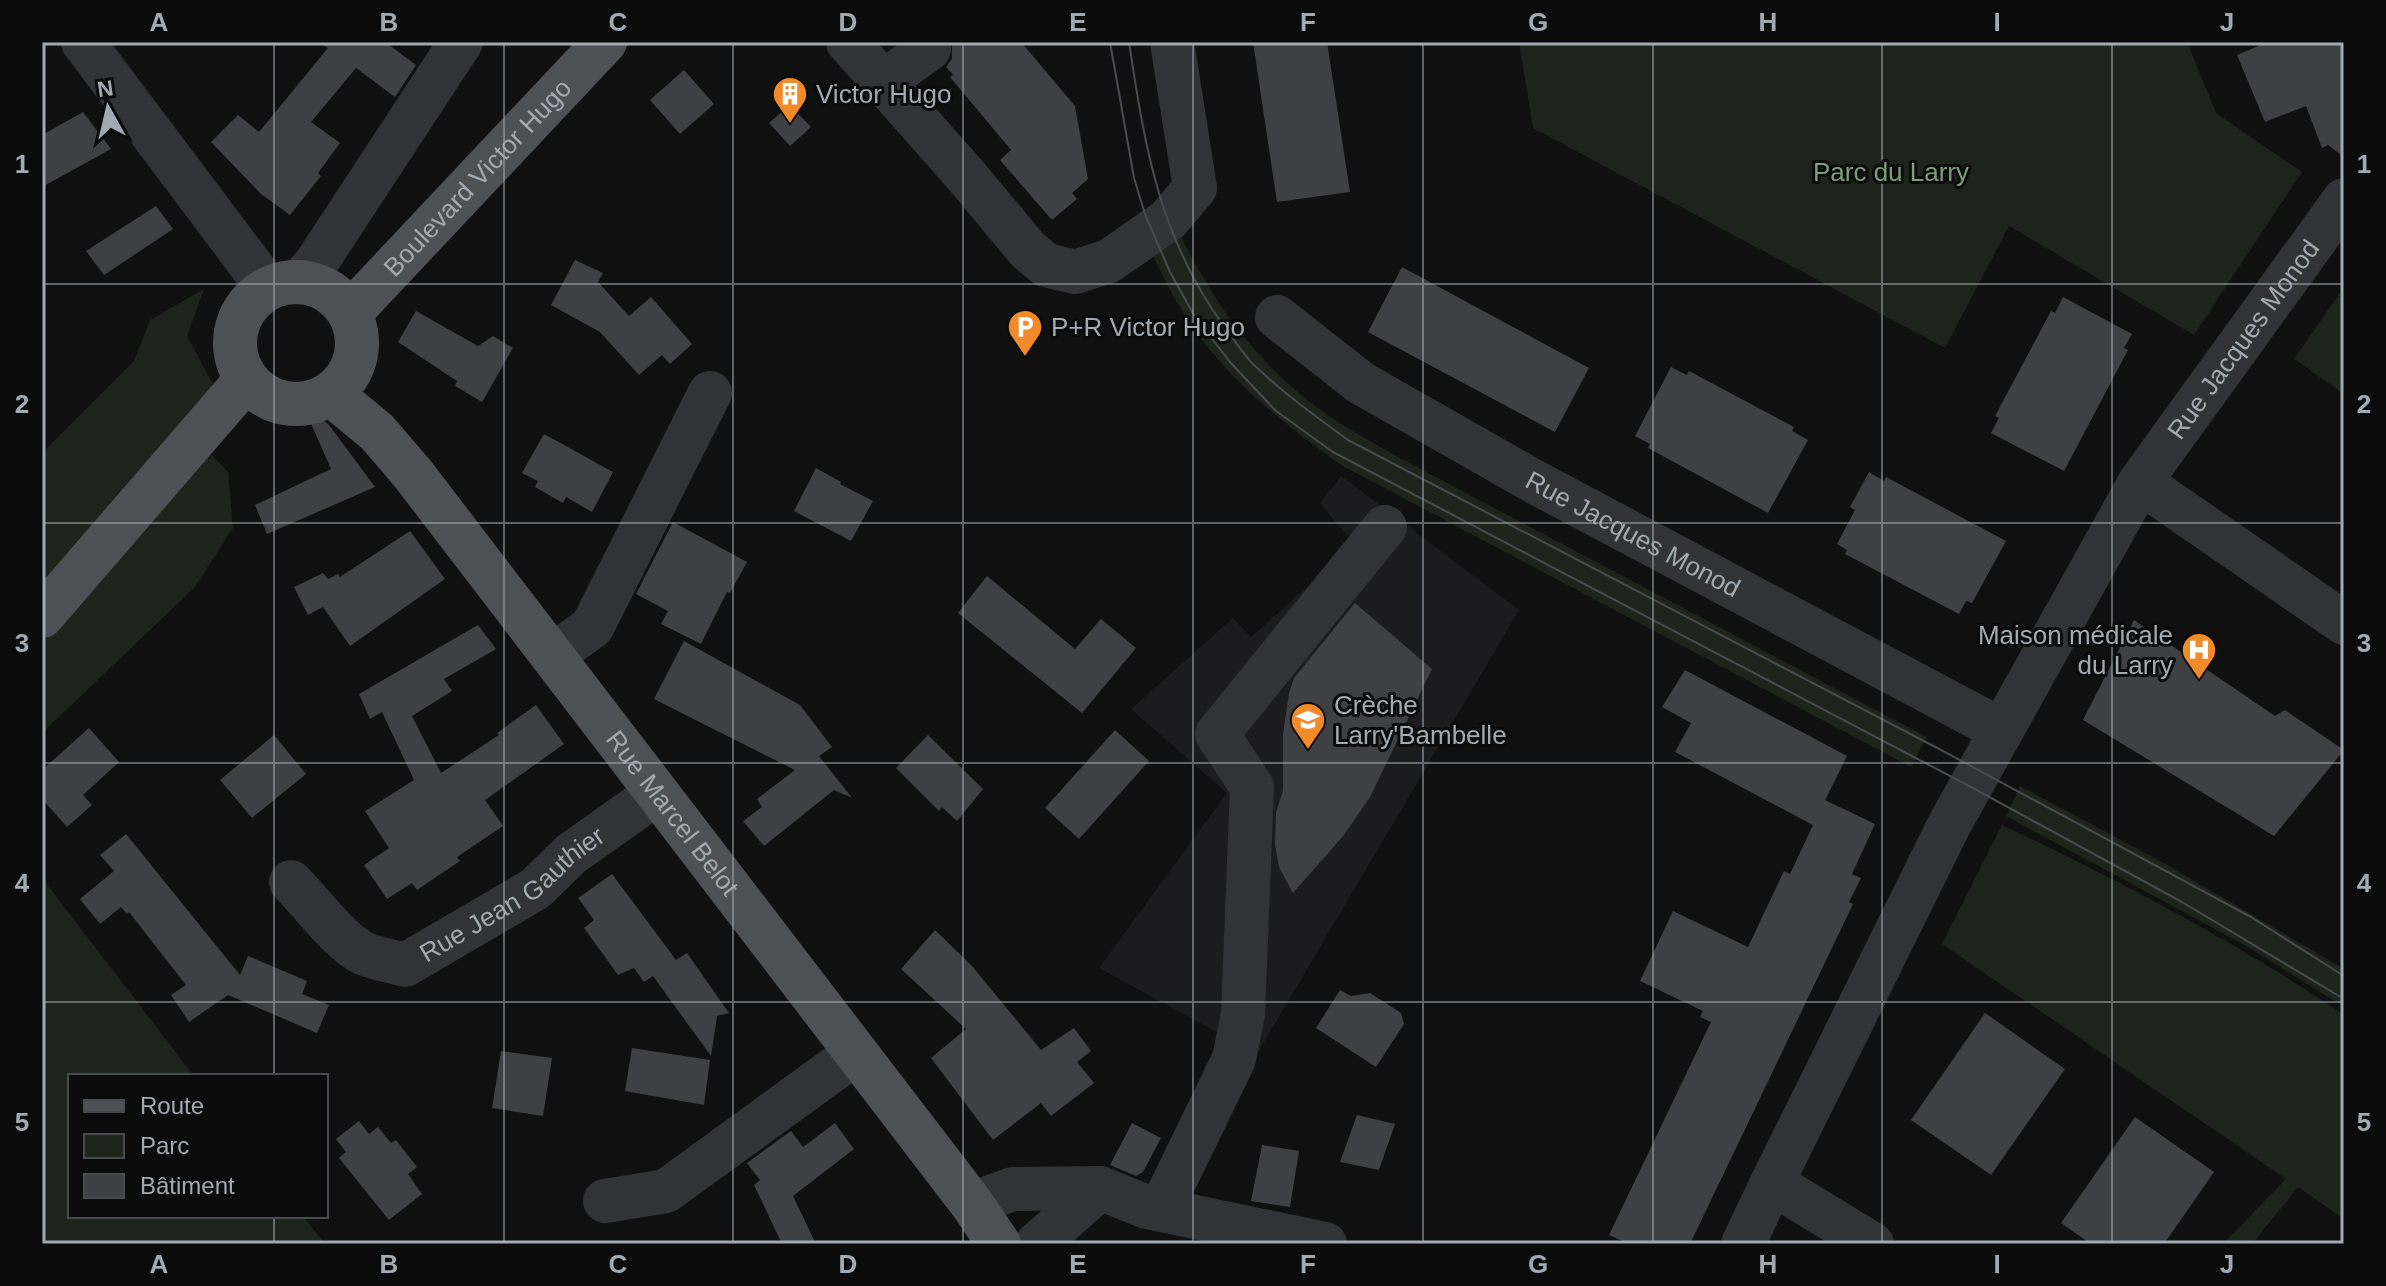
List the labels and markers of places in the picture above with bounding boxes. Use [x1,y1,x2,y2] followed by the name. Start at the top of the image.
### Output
[771,75,809,125] building icon: Victor Hugo
[816,79,951,109] place label: Victor Hugo
[1006,308,1044,358] parking icon: P+R Victor Hugo
[1051,312,1245,342] place label: P+R Victor Hugo
[1978,620,2173,680] place label: Maison médicale du Larry
[2180,631,2218,681] hospital icon: Maison médicale du Larry
[1334,690,1507,750] place label: Crèche Larry'Bambelle
[1289,701,1327,751] school or university icon: Crèche Larry'Bambelle

